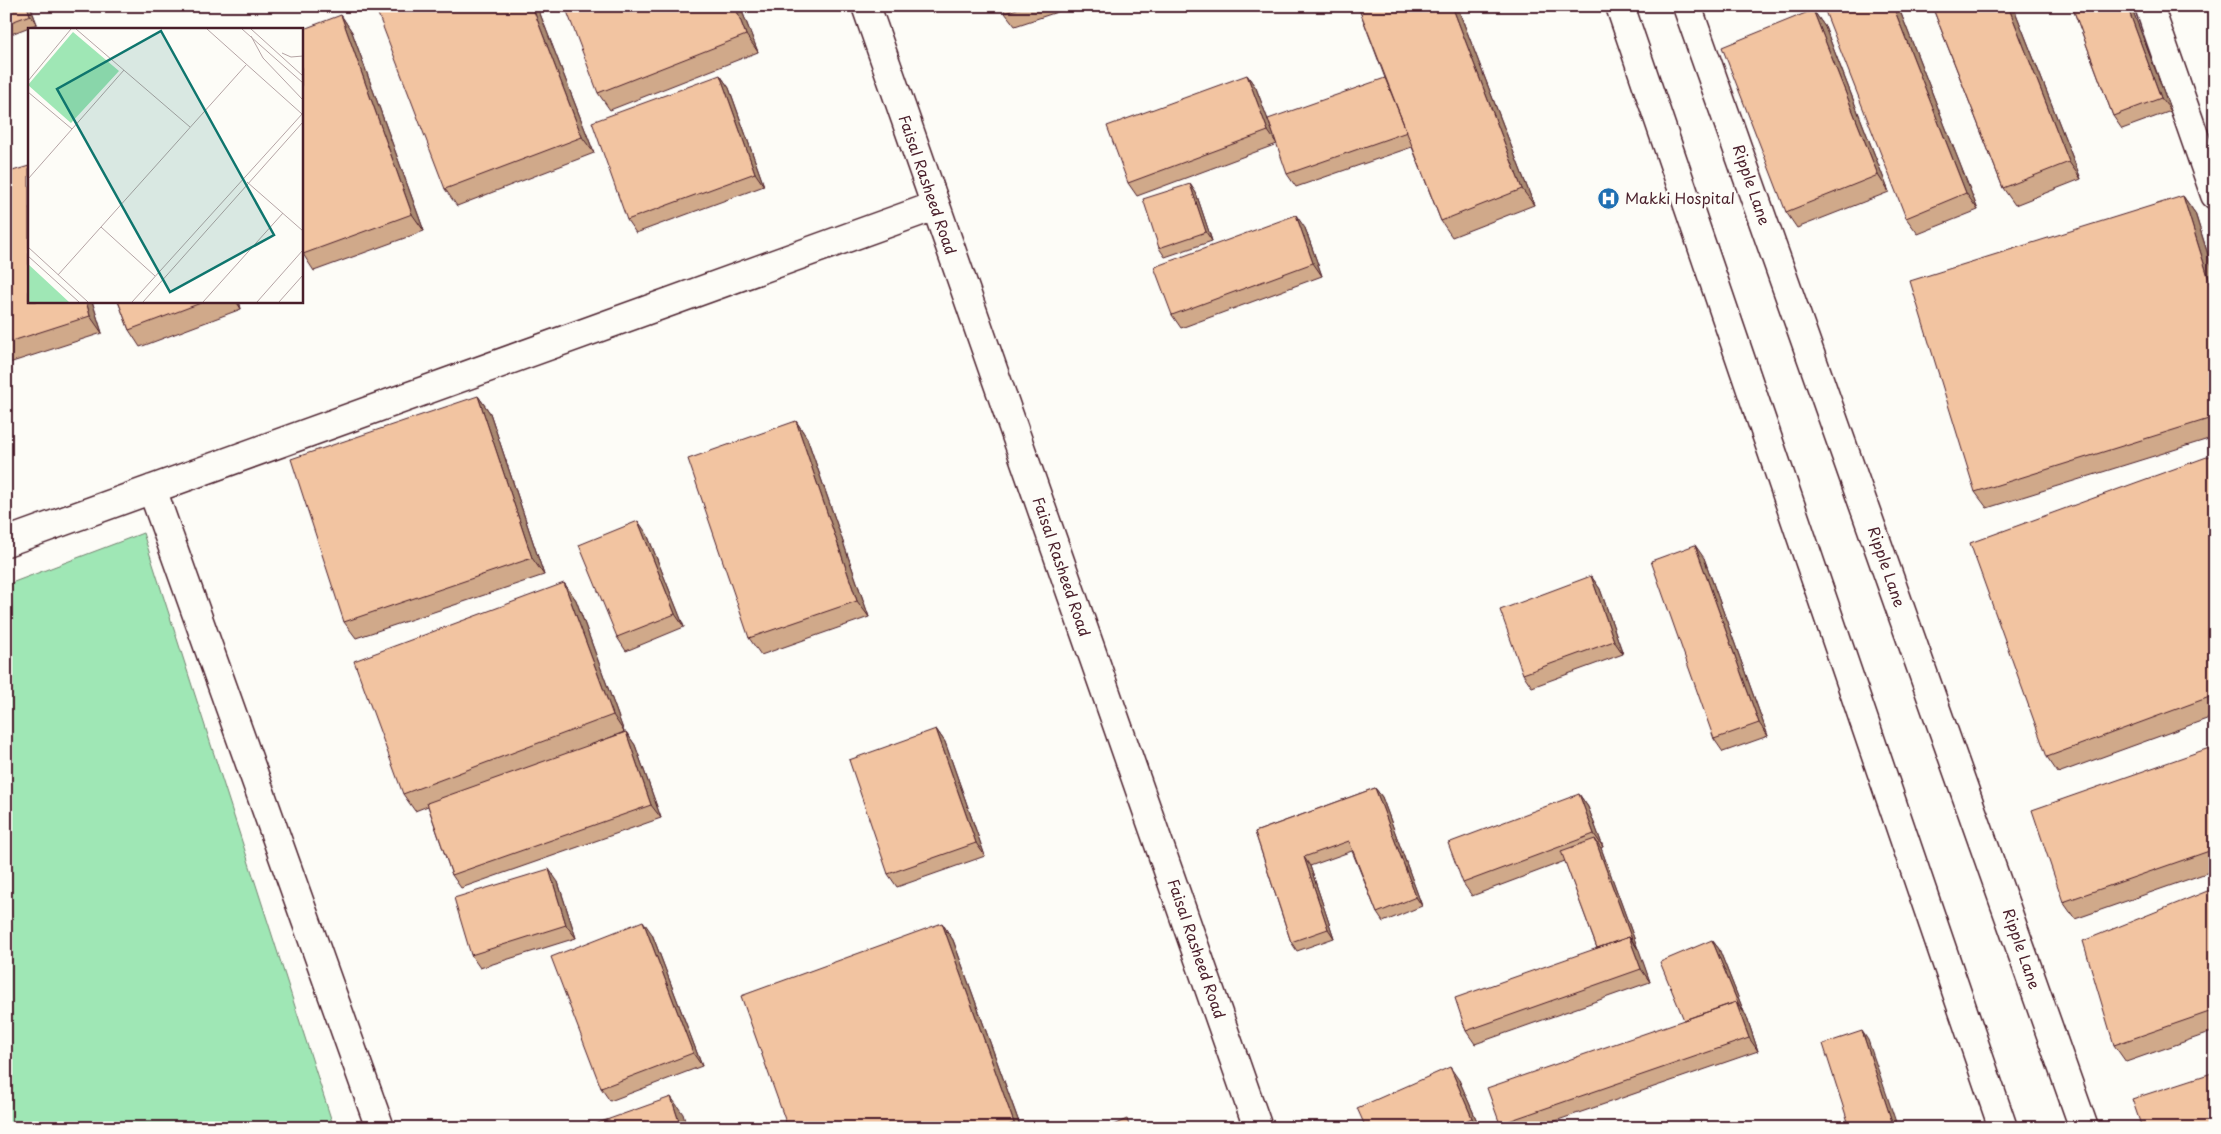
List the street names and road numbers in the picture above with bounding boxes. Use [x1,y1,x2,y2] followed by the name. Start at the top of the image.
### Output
[894,111,963,258] street label: Faisal Rasheed Road
[1728,141,1777,228] street label: Ripple Lane
[1028,493,1097,640] street label: Faisal Rasheed Road
[1863,523,1912,610] street label: Ripple Lane
[1163,875,1232,1022] street label: Faisal Rasheed Road
[1998,905,2047,992] street label: Ripple Lane

